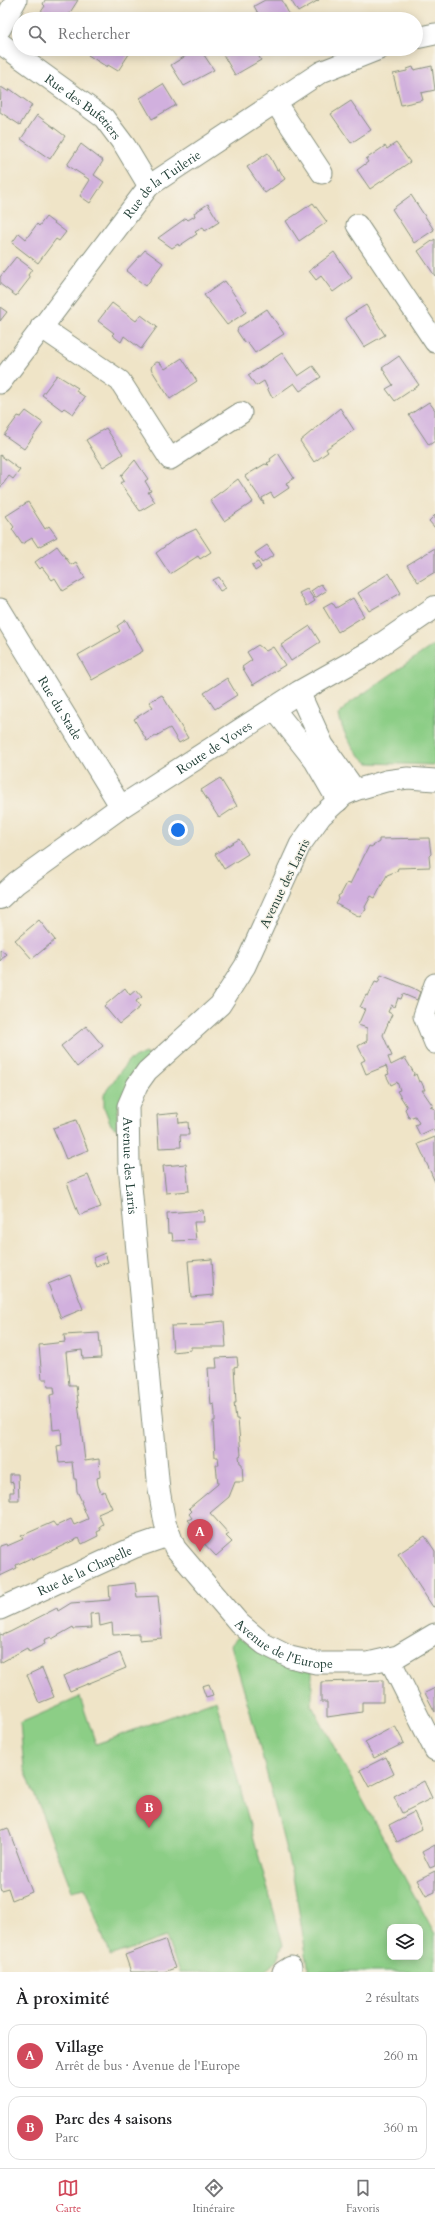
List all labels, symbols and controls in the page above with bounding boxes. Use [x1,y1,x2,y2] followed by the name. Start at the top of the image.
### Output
[12,12,423,56] search box
[26,23,48,45] icon: search
[58,24,130,44] text: Rechercher
[41,70,125,143] street label: Rue des Bufetiers
[120,146,205,222] street label: Rue de la Tuilerie
[33,673,86,744] street label: Rue du Stade
[173,717,256,779] street label: Route de Voves
[168,820,188,840] your location
[255,836,314,931] street label: Avenue des Larris
[118,1117,142,1215] street label: Avenue des Larris
[187,1519,213,1552] pin: A
[35,1542,135,1601] street label: Rue de la Chapelle
[230,1615,333,1673] street label: Avenue de l'Europe
[136,1795,162,1828] pin: B
[387,1924,423,1960] map controls
[387,1924,423,1960] button: layers
[16,1987,110,2010] text: À proximité
[365,1989,419,2007] text: 2 résultats
[55,2037,104,2057] text: Village
[25,2047,35,2065] text: A
[384,2047,418,2065] text: 260 m
[55,2057,240,2075] text: Arrêt de bus · Avenue de l'Europe
[55,2109,172,2129] text: Parc des 4 saisons
[25,2119,35,2137] text: B
[384,2119,418,2137] text: 360 m
[55,2129,79,2147] text: Parc
[56,2177,81,2216] tab: Carte
[192,2177,235,2216] tab: Itinéraire
[346,2177,379,2216] tab: Favoris

